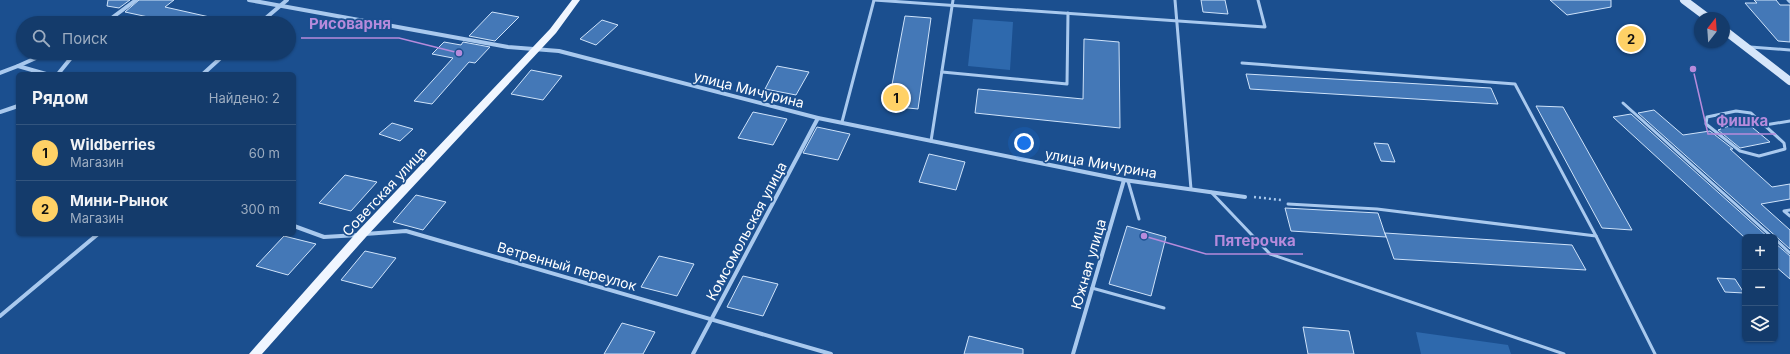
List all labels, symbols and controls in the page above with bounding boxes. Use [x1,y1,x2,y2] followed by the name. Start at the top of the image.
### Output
[301,11,399,38] callout: Рисоварня
[1694,12,1730,48] north arrow
[309,14,391,33] text: Рисоварня
[16,16,296,60] search box
[1618,24,1644,54] pin: 2
[30,27,52,49] icon: search
[62,29,108,48] text: Поиск
[692,67,806,111] street label: улица Мичурина
[883,83,909,113] pin: 1
[32,88,88,108] text: Рядом
[209,90,280,106] text: Найдено: 2
[1708,107,1776,134] callout: Фишка
[1716,111,1768,130] text: Фишка
[1014,133,1034,153] your location
[70,135,155,154] text: Wildberries
[338,143,430,239] street label: Советская улица
[42,145,48,161] text: 1
[249,145,280,161] text: 60 m
[1044,145,1158,181] street label: улица Мичурина
[70,154,124,170] text: Магазин
[702,159,790,303] street label: Комсомольская улица
[70,191,168,210] text: Мини-Рынок
[41,201,49,217] text: 2
[241,201,280,217] text: 300 m
[70,210,124,226] text: Магазин
[1067,217,1109,311] street label: Южная улица
[1206,227,1303,254] callout: Пятерочка
[1214,231,1296,250] text: Пятерочка
[1742,234,1778,342] map controls
[1742,234,1778,270] button: +
[495,238,639,294] street label: Ветренный переулок
[1742,270,1778,306] button: −
[1742,306,1778,342] button: layers

